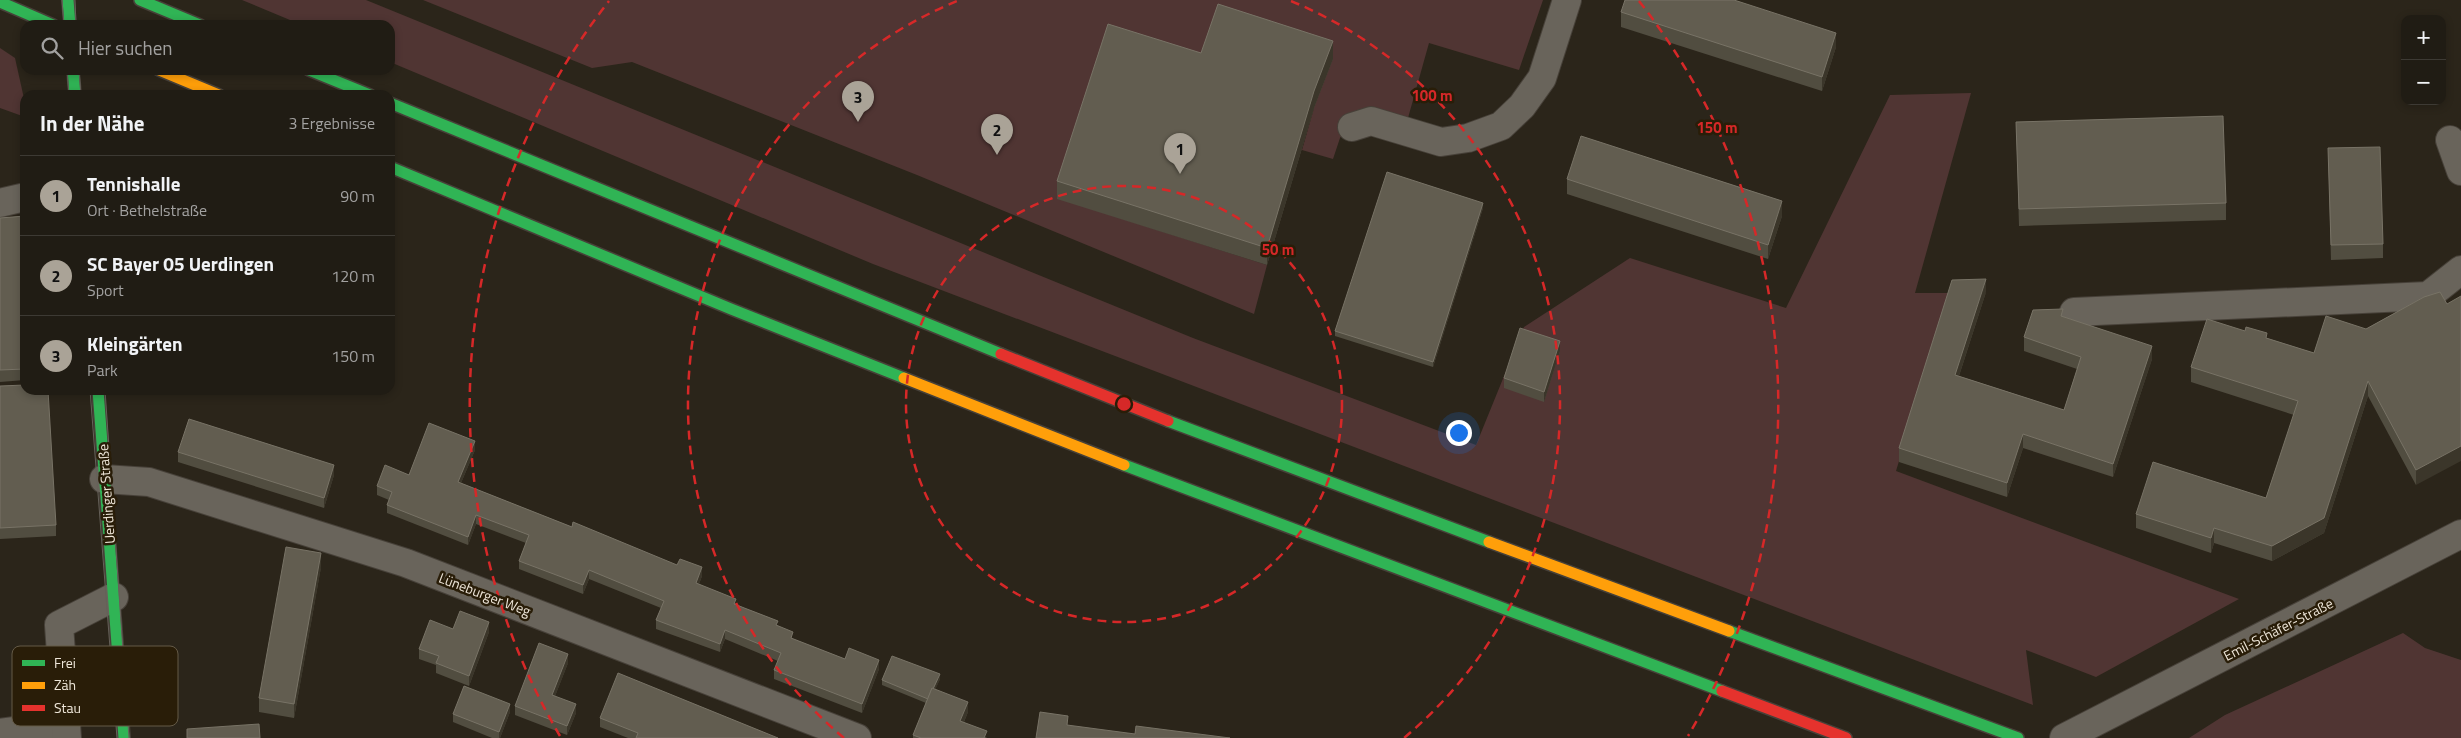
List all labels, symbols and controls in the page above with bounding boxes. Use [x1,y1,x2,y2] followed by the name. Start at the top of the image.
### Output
[2401,15,2446,105] map controls
[2401,15,2446,60] button: +
[20,20,395,75] search box
[78,33,173,62] text: Hier suchen
[38,34,66,62] icon: search
[2401,60,2446,105] button: −
[842,81,874,122] pin: 3
[1411,84,1453,107] text: 100 m
[40,107,145,139] text: In der Nähe
[288,111,375,135] text: 3 Ergebnisse
[981,114,1013,155] pin: 2
[1696,116,1738,139] text: 150 m
[1164,133,1196,174] pin: 1
[87,169,180,198] text: Tennishalle
[52,184,60,208] text: 1
[340,184,375,208] text: 90 m
[87,198,207,222] text: Ort · Bethelstraße
[1262,238,1294,261] text: 50 m
[87,249,274,278] text: SC Bayer 05 Uerdingen
[52,264,60,288] text: 2
[331,264,375,288] text: 120 m
[87,278,124,302] text: Sport
[87,329,183,358] text: Kleingärten
[52,344,60,368] text: 3
[331,344,375,368] text: 150 m
[87,358,118,382] text: Park
[1115,395,1133,413] centre of rings
[1446,420,1472,446] your location
[92,443,120,545] street label: Uerdinger Straße
[436,567,534,621] street label: Lüneburger Weg
[2220,592,2336,666] street label: Emil-Schäfer-Straße
[12,646,178,726] legend
[54,652,76,673] text: Frei
[54,674,76,695] text: Zäh
[54,697,81,718] text: Stau

